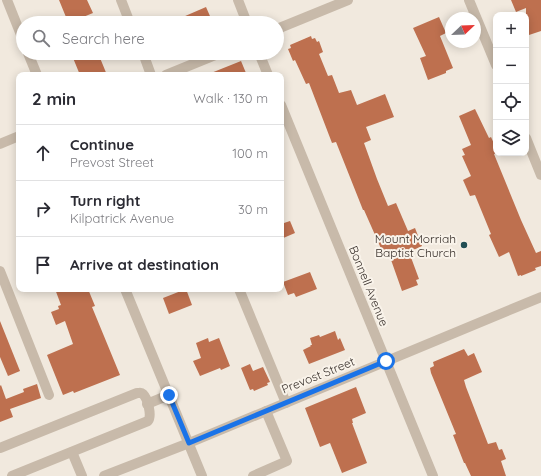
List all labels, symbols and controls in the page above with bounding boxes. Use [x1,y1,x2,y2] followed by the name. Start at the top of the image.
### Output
[445,12,481,48] north arrow
[493,12,529,156] map controls
[493,12,529,48] button: +
[16,16,284,60] search box
[30,27,52,49] icon: search
[62,29,145,48] text: Search here
[493,48,529,84] button: −
[493,84,529,120] button: locate
[32,88,76,109] text: 2 min
[193,90,268,106] text: Walk · 130 m
[493,120,529,156] button: layers
[70,135,134,154] text: Continue
[32,142,54,164] icon: ahead
[232,145,268,161] text: 100 m
[70,154,154,170] text: Prevost Street
[70,191,141,210] text: Turn right
[32,198,54,220] icon: right
[238,201,268,217] text: 30 m
[70,210,174,226] text: Kilpatrick Avenue
[375,231,456,260] place label: Mount Morriah Baptist Church
[459,240,469,250] marker: Mount Morriah Baptist Church
[346,244,392,329] street label: Bonnell Avenue
[32,254,54,276] icon: arrive
[70,255,219,274] text: Arrive at destination
[377,352,395,370] route start
[279,354,357,396] street label: Prevost Street
[160,386,178,404] route end

